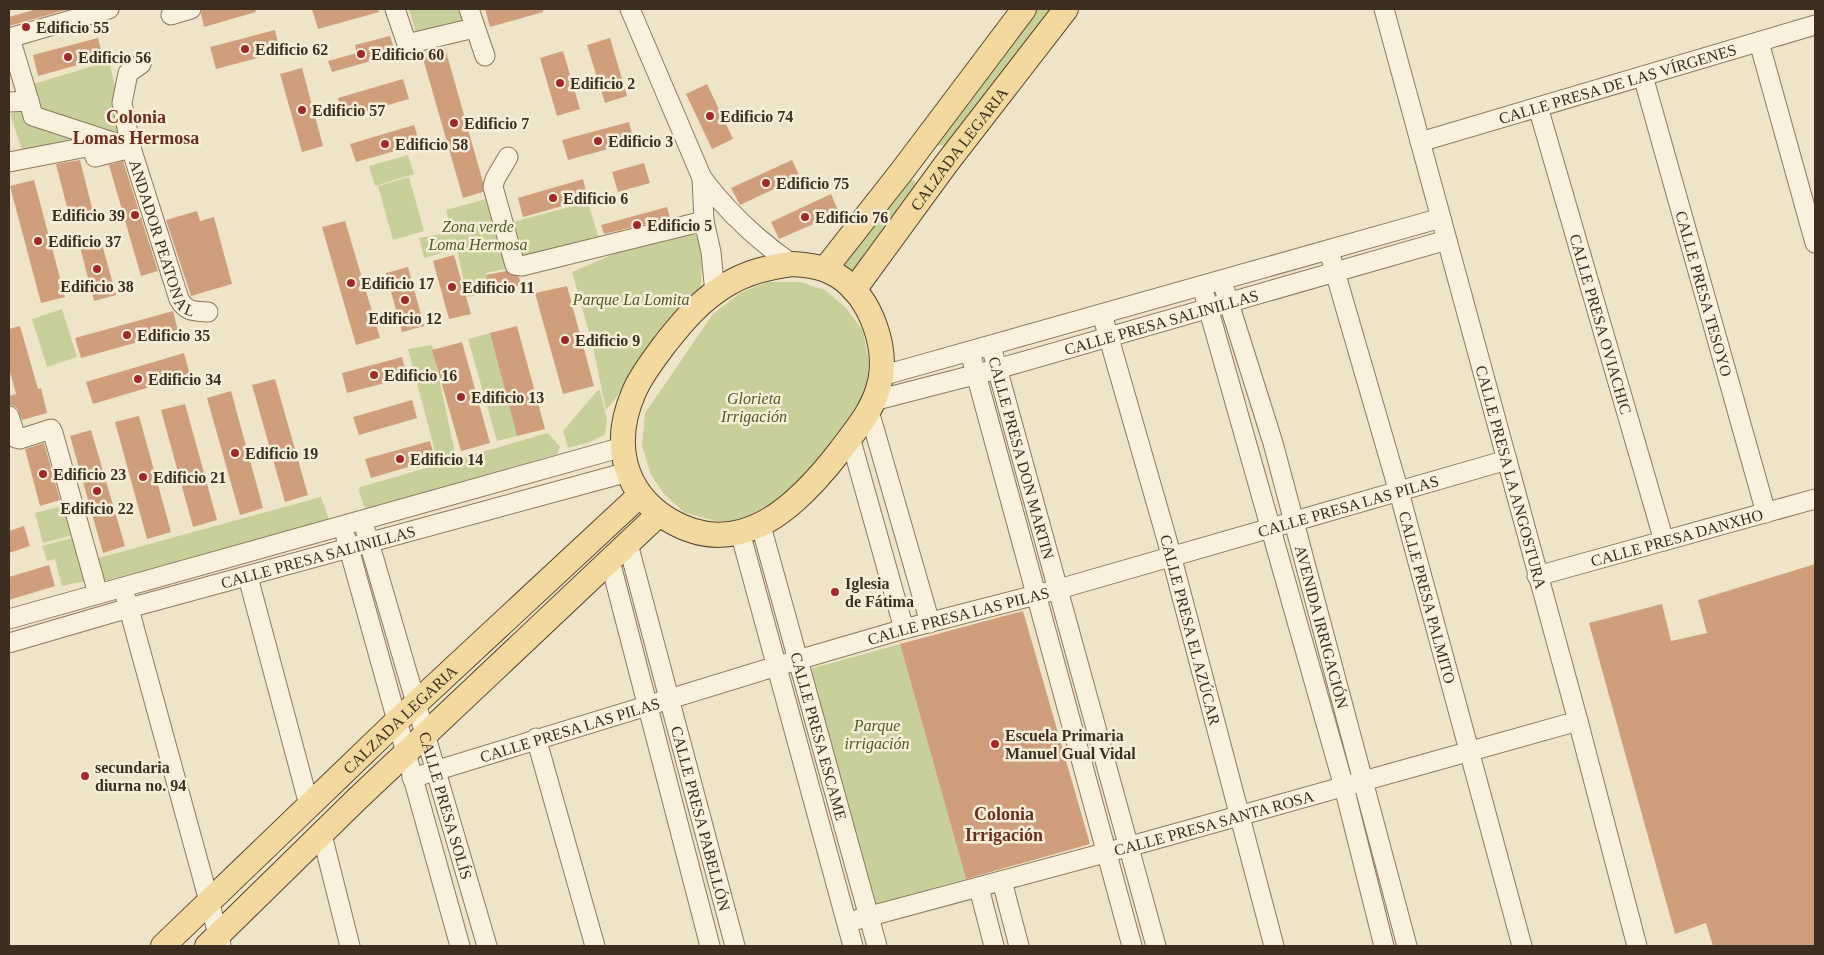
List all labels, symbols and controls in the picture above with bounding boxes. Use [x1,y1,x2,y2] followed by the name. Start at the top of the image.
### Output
[36,19,109,36] place label: Edificio 55
[20,21,32,33] marker: Edificio 55
[255,41,328,58] place label: Edificio 62
[1497,41,1738,127] street label: CALLE PRESA DE LAS VÍRGENES
[239,43,251,55] marker: Edificio 62
[371,46,444,63] place label: Edificio 60
[355,48,367,60] marker: Edificio 60
[78,49,151,66] place label: Edificio 56
[62,51,74,63] marker: Edificio 56
[570,75,635,92] place label: Edificio 2
[554,77,566,89] marker: Edificio 2
[907,84,1011,214] street label: CALZADA LEGARIA
[312,102,385,119] place label: Edificio 57
[296,104,308,116] marker: Edificio 57
[73,107,199,148] district label: Colonia Lomas Hermosa
[720,108,793,125] place label: Edificio 74
[704,110,716,122] marker: Edificio 74
[464,115,529,132] place label: Edificio 7
[448,117,460,129] marker: Edificio 7
[608,133,673,150] place label: Edificio 3
[592,135,604,147] marker: Edificio 3
[395,136,468,153] place label: Edificio 58
[379,138,391,150] marker: Edificio 58
[126,157,197,320] street label: ANDADOR PEATONAL
[776,175,849,192] place label: Edificio 75
[760,177,772,189] marker: Edificio 75
[563,190,628,207] place label: Edificio 6
[547,192,559,204] marker: Edificio 6
[52,207,125,224] place label: Edificio 39
[129,209,141,221] marker: Edificio 39
[815,209,888,226] place label: Edificio 76
[1672,209,1735,378] street label: CALLE PRESA TESOYO
[799,211,811,223] marker: Edificio 76
[647,217,712,234] place label: Edificio 5
[427,218,528,253] park label: Zona verde Loma Hermosa
[631,219,643,231] marker: Edificio 5
[1566,232,1635,416] street label: CALLE PRESA OVIACHIC
[48,233,121,250] place label: Edificio 37
[32,235,44,247] marker: Edificio 37
[91,263,103,275] marker: Edificio 38
[361,275,434,292] place label: Edificio 17
[345,277,357,289] marker: Edificio 17
[60,278,134,295] place label: Edificio 38
[462,279,534,296] place label: Edificio 11
[446,281,458,293] marker: Edificio 11
[1062,287,1260,358] street label: CALLE PRESA SALINILLAS
[572,291,689,309] park label: Parque La Lomita
[399,294,411,306] marker: Edificio 12
[368,310,442,327] place label: Edificio 12
[137,327,210,344] place label: Edificio 35
[121,329,133,341] marker: Edificio 35
[575,332,640,349] place label: Edificio 9
[559,334,571,346] marker: Edificio 9
[985,355,1057,562] street label: CALLE PRESA DON MARTIN
[1472,363,1550,591] street label: CALLE PRESA LA ANGOSTURA
[384,367,457,384] place label: Edificio 16
[368,369,380,381] marker: Edificio 16
[148,371,221,388] place label: Edificio 34
[132,373,144,385] marker: Edificio 34
[471,389,544,406] place label: Edificio 13
[720,390,787,426] park label: Glorieta Irrigación
[455,391,467,403] marker: Edificio 13
[245,445,318,462] place label: Edificio 19
[229,447,241,459] marker: Edificio 19
[410,451,483,468] place label: Edificio 14
[394,453,406,465] marker: Edificio 14
[53,466,126,483] place label: Edificio 23
[37,468,49,480] marker: Edificio 23
[153,469,226,486] place label: Edificio 21
[137,471,149,483] marker: Edificio 21
[1256,472,1441,540] street label: CALLE PRESA LAS PILAS
[91,485,103,497] marker: Edificio 22
[60,500,134,517] place label: Edificio 22
[1589,506,1765,570] street label: CALLE PRESA DANXHO
[1396,509,1458,685] street label: CALLE PRESA PALMITO
[219,522,417,592] street label: CALLE PRESA SALINILLAS
[1157,533,1224,727] street label: CALLE PRESA EL AZÚCAR
[1292,543,1351,711] street label: AVENIDA IRRIGACIÓN
[845,575,914,610] place label: Iglesia de Fátima
[866,584,1051,648] street label: CALLE PRESA LAS PILAS
[829,586,841,598] marker: Iglesia de Fátima
[787,650,850,822] street label: CALLE PRESA ESCAME
[340,662,461,777] street label: CALZADA LEGARIA
[478,694,662,766] street label: CALLE PRESA LAS PILAS
[845,717,909,753] park label: Parque irrigación
[668,724,733,913] street label: CALLE PRESA PABELLÓN
[1005,727,1136,762] place label: Escuela Primaria Manuel Gual Vidal
[416,730,475,882] street label: CALLE PRESA SOLÍS
[989,738,1001,750] marker: Escuela Primaria Manuel Gual Vidal
[95,759,186,794] place label: secundaria diurna no. 94
[79,770,91,782] marker: secundaria diurna no. 94
[1112,787,1316,859] street label: CALLE PRESA SANTA ROSA
[965,804,1043,845] district label: Colonia Irrigación

